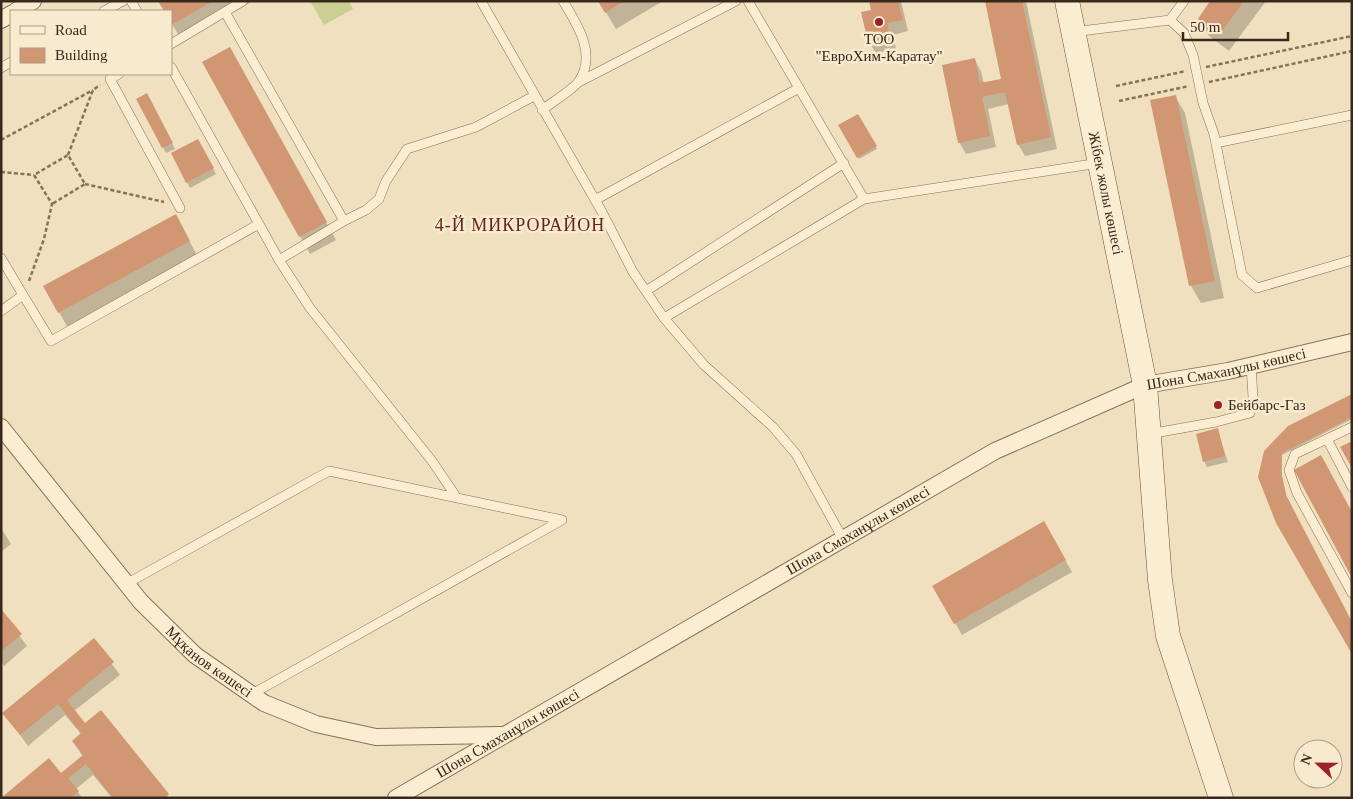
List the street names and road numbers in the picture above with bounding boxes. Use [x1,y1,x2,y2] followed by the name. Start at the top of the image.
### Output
[1086,130,1126,256] street label: Жібек жолы көшесі
[1145,345,1308,393] street label: Шона Смаханұлы көшесі
[784,483,932,578] street label: Шона Смаханұлы көшесі
[163,623,255,700] street label: Мұқанов көшесі
[433,686,582,781] street label: Шона Смаханұлы көшесі

